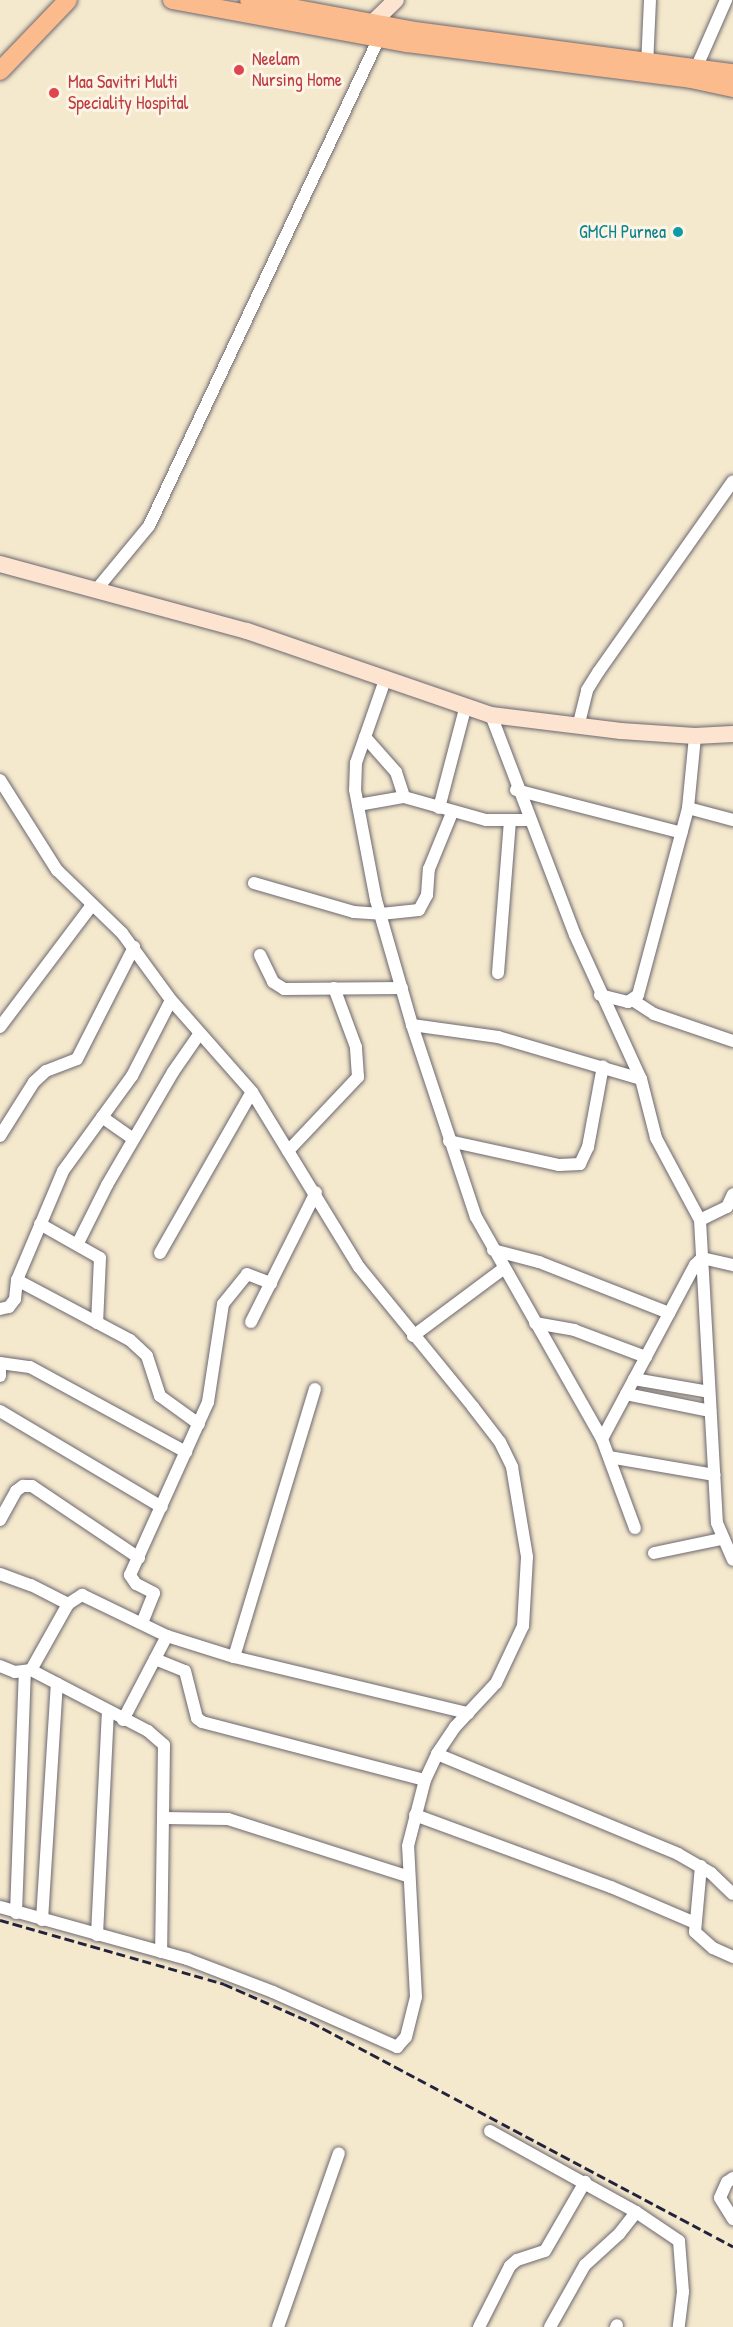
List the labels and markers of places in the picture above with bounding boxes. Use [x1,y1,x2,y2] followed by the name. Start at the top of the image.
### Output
[252,49,342,92] place label: Neelam Nursing Home
[230,61,248,79] marker: Neelam Nursing Home
[68,72,188,115] place label: Maa Savitri Multi Speciality Hospital
[45,84,63,102] marker: Maa Savitri Multi Speciality Hospital
[579,221,666,243] place label: GMCH Purnea
[671,225,685,239] marker: GMCH Purnea

